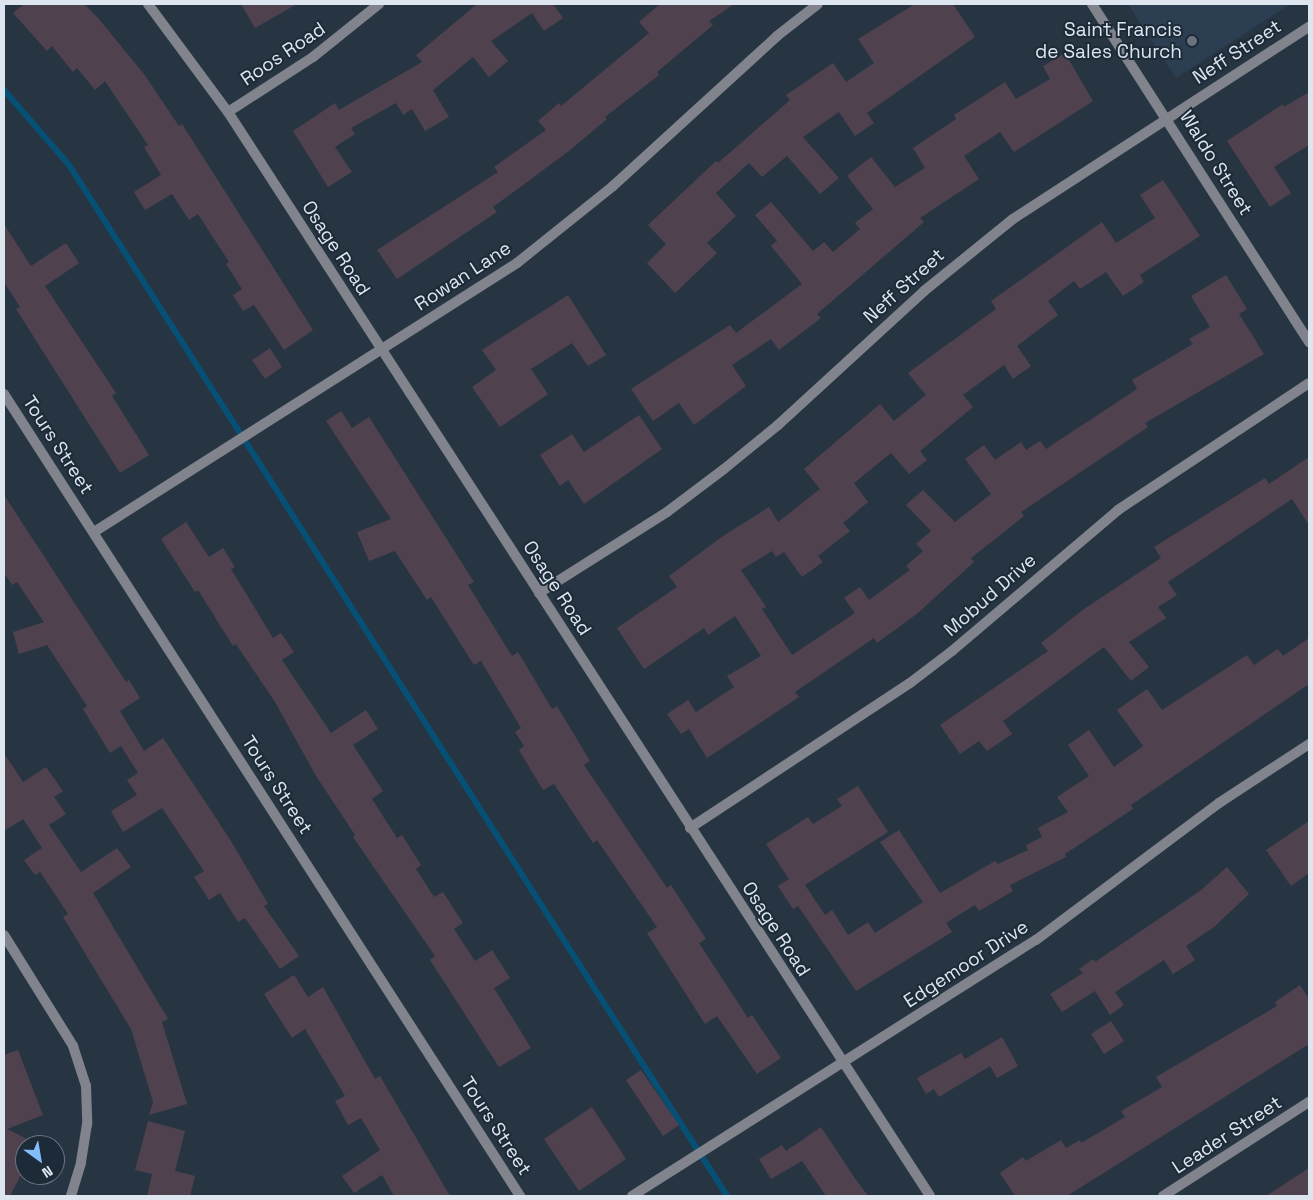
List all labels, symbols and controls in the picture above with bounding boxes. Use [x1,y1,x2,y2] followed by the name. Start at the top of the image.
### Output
[1188,15,1286,89] street label: Neff Street
[236,17,330,91] street label: Roos Road
[1035,19,1182,63] place label: Saint Francis de Sales Church
[1186,35,1198,47] marker: Saint Francis de Sales Church
[1175,107,1257,219] street label: Waldo Street
[297,196,375,300] street label: Osage Road
[411,236,515,316] street label: Rowan Lane
[859,244,949,328] street label: Neff Street
[18,392,98,498] street label: Tours Street
[518,536,596,640] street label: Osage Road
[939,549,1041,641] street label: Mobud Drive
[237,732,317,838] street label: Tours Street
[737,877,815,981] street label: Osage Road
[900,915,1032,1013] street label: Edgemoor Drive
[456,1073,536,1179] street label: Tours Street
[1168,1091,1286,1179] street label: Leader Street
[15,1135,65,1185] north arrow
[39,1162,56,1182] text: N

